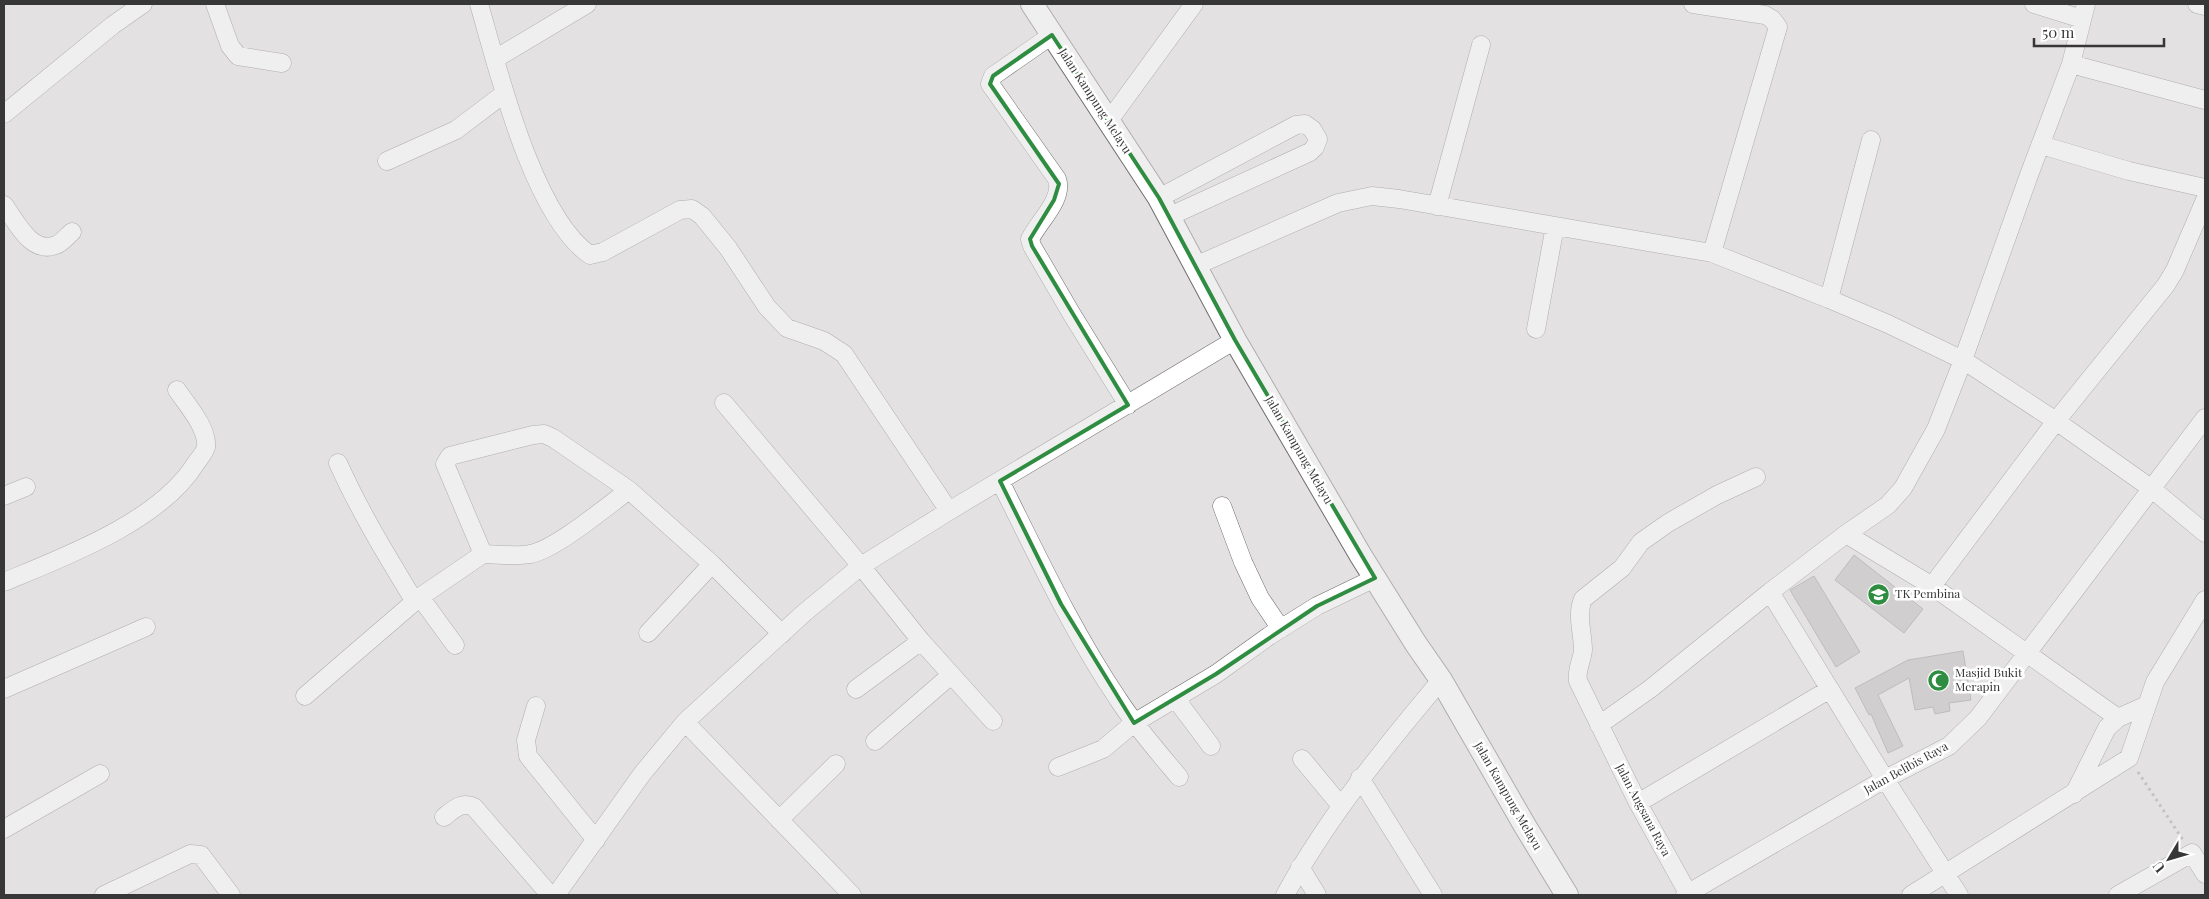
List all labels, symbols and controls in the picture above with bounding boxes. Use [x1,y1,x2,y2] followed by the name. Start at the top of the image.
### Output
[2034,15,2164,47] scale bar
[2042,22,2075,42] text: 50 m
[1055,44,1136,156] street label: Jalan Kampung Melayu
[1262,392,1337,507] street label: Jalan Kampung Melayu
[1867,582,1891,606] school or university icon: TK Pembina
[1895,585,1960,601] place label: TK Pembina
[1955,664,2023,694] place label: Masjid Bukit Merapin
[1927,668,1951,692] mosque icon: Masjid Bukit Merapin
[1860,737,1950,797] street label: Jalan Belibis Raya
[1471,738,1546,853] street label: Jalan Kampung Melayu
[1612,760,1675,859] street label: Jalan Angsana Raya
[2144,834,2194,884] north arrow
[2148,857,2169,877] text: U

